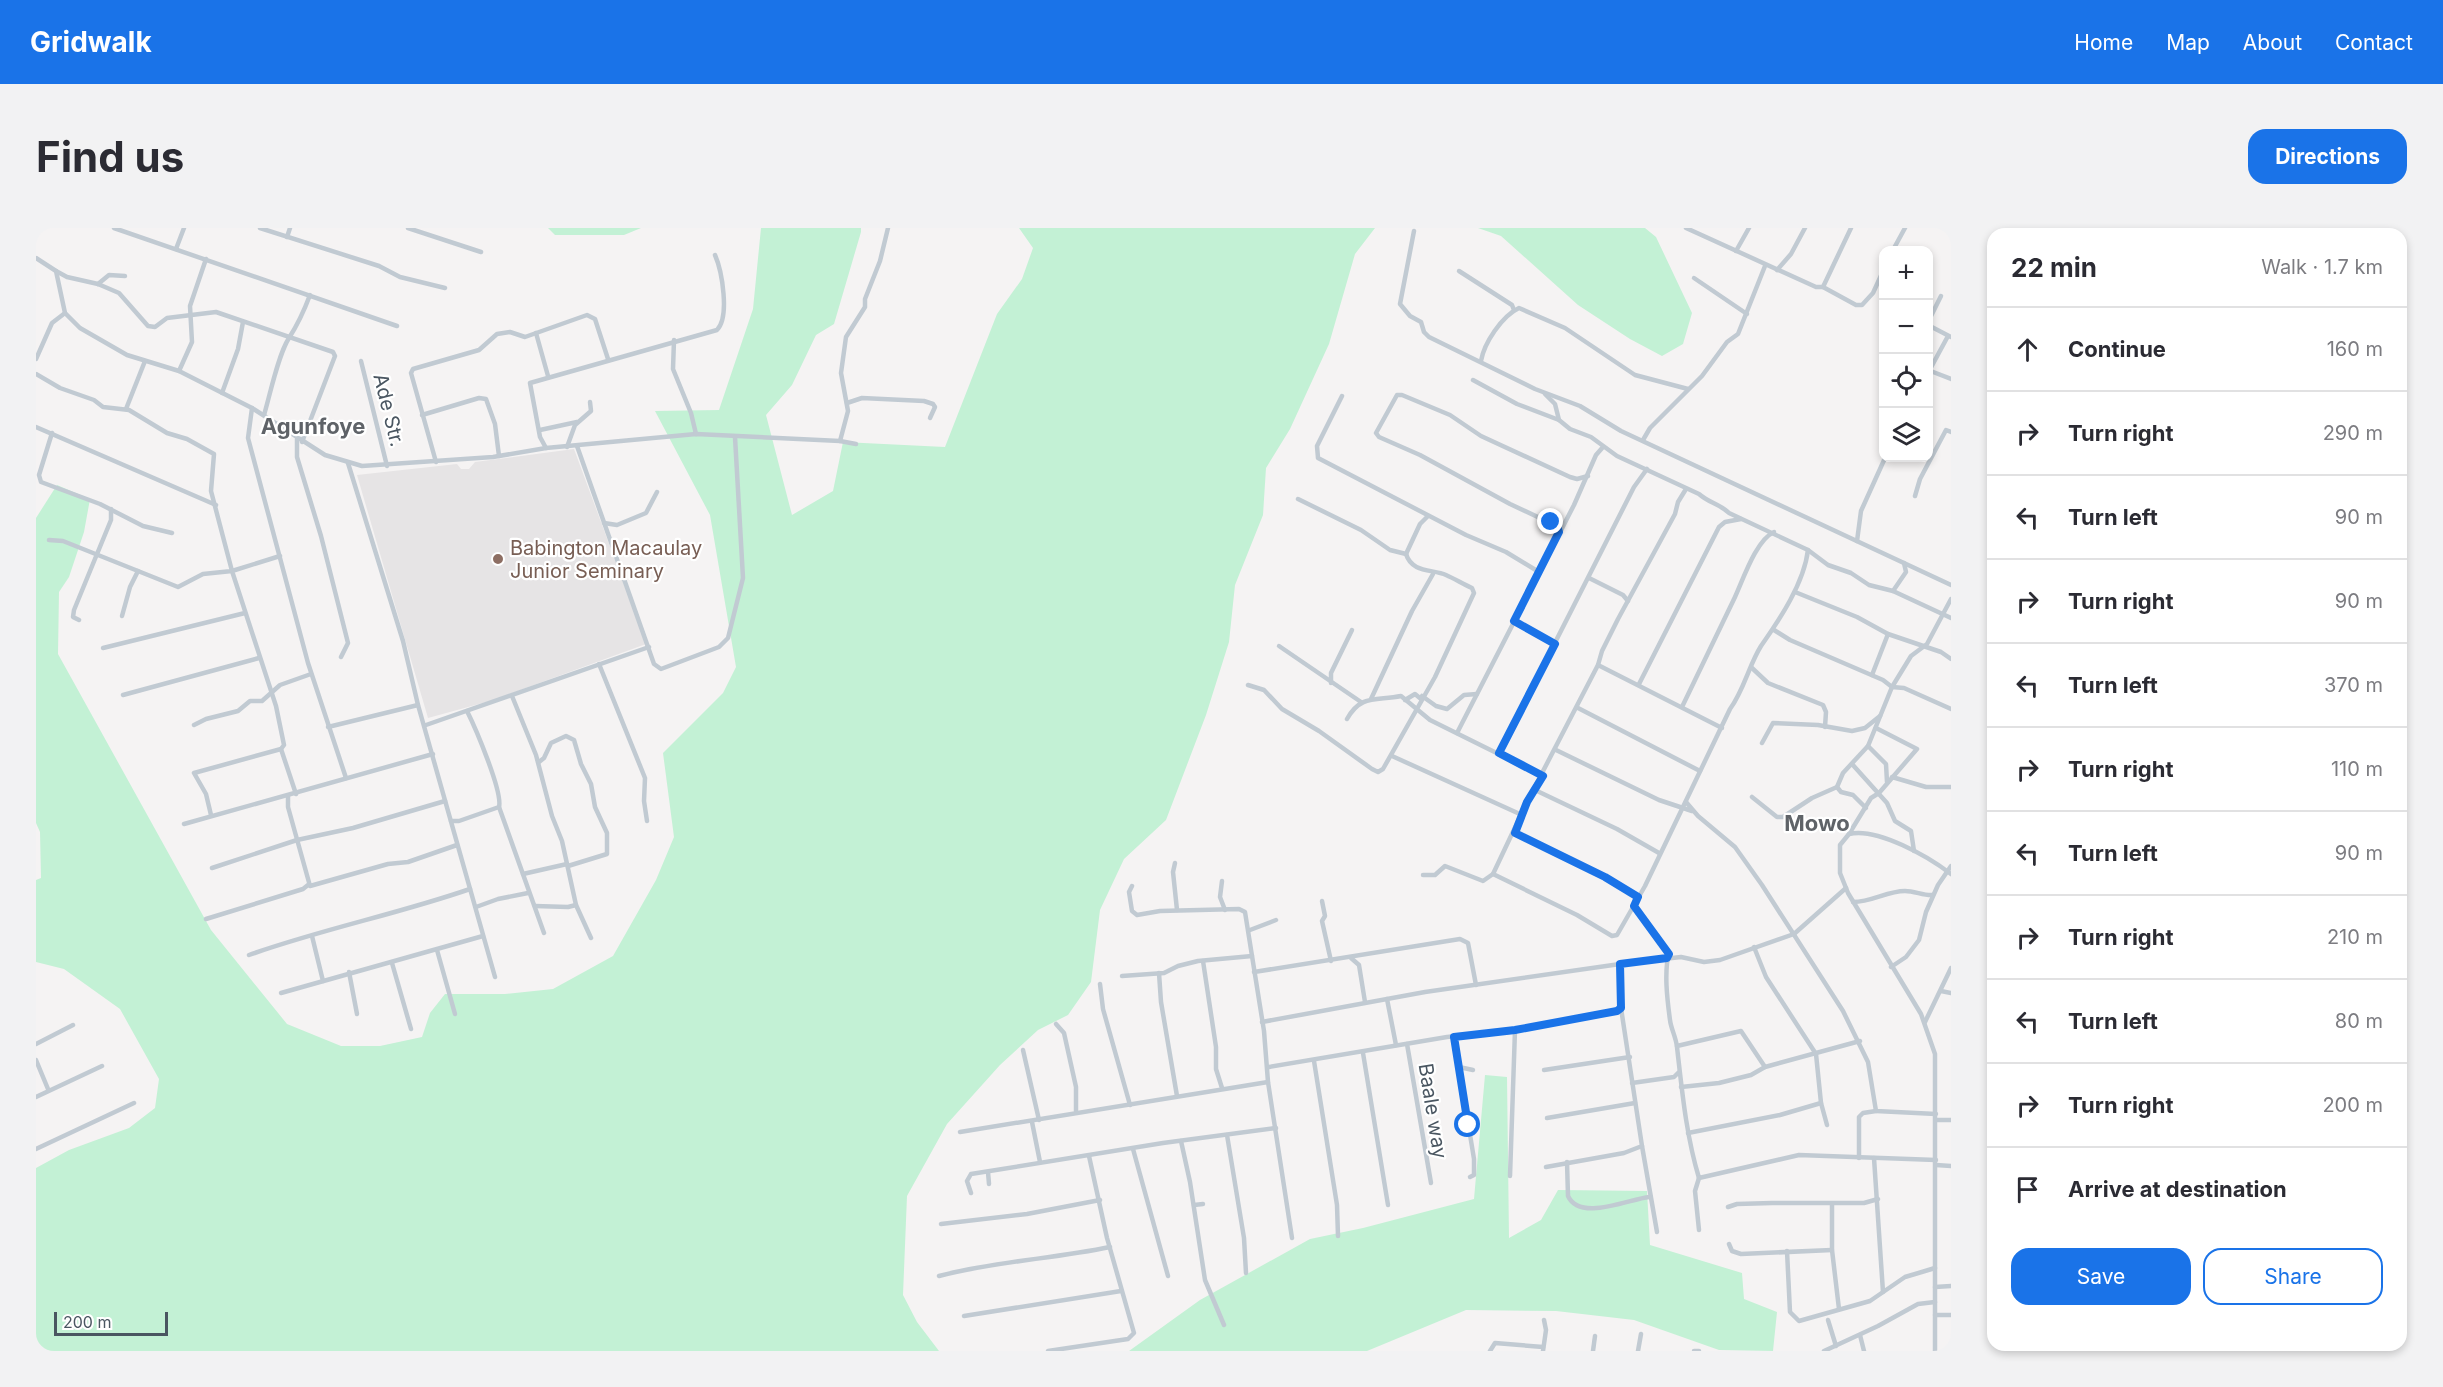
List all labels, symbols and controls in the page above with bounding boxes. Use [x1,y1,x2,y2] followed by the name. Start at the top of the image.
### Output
[30,25,152,59] text: Gridwalk
[2074,30,2133,55] text: Home
[2166,30,2210,55] text: Map
[2243,30,2302,55] text: About
[2335,30,2413,55] text: Contact
[2248,129,2407,184] button: Directions
[36,131,184,182] text: Find us
[1879,246,1933,462] map controls
[1879,246,1933,300] button: +
[2011,252,2097,283] text: 22 min
[2261,255,2383,279] text: Walk · 1.7 km
[1879,300,1933,354] button: −
[2011,333,2044,366] icon: ahead
[2068,336,2166,362] text: Continue
[2327,337,2383,361] text: 160 m
[1879,354,1933,408] button: locate
[368,371,410,449] street label: Ade Str.
[1879,408,1933,462] button: layers
[261,413,365,439] district label: Agunfoye
[2011,417,2044,450] icon: right
[2068,420,2174,446] text: Turn right
[2323,421,2383,445] text: 290 m
[2011,501,2044,534] icon: left
[2068,504,2158,530] text: Turn left
[2335,505,2383,529] text: 90 m
[1537,508,1563,534] route end
[510,536,702,583] place label: Babington Macaulay Junior Seminary
[491,552,505,566] marker: Babington Macaulay Junior Seminary
[2011,585,2044,618] icon: right
[2068,588,2174,614] text: Turn right
[2335,589,2383,613] text: 90 m
[2011,669,2044,702] icon: left
[2068,672,2158,698] text: Turn left
[2324,673,2383,697] text: 370 m
[2011,753,2044,786] icon: right
[2068,756,2174,782] text: Turn right
[2331,757,2383,781] text: 110 m
[1784,810,1850,836] district label: Mowo
[2011,837,2044,870] icon: left
[2068,840,2158,866] text: Turn left
[2335,841,2383,865] text: 90 m
[2011,921,2044,954] icon: right
[2068,924,2174,950] text: Turn right
[2327,925,2383,949] text: 210 m
[2011,1005,2044,1038] icon: left
[2068,1008,2158,1034] text: Turn left
[2335,1009,2383,1033] text: 80 m
[1414,1062,1452,1160] street label: Baale way
[2011,1089,2044,1122] icon: right
[2068,1092,2174,1118] text: Turn right
[2322,1093,2383,1117] text: 200 m
[1454,1111,1480,1137] route start
[2011,1173,2044,1206] icon: arrive
[2068,1176,2287,1202] text: Arrive at destination
[2011,1248,2191,1305] button: Save
[2203,1248,2383,1305] button: Share
[54,1309,168,1336] scale bar
[63,1312,111,1332] text: 200 m

